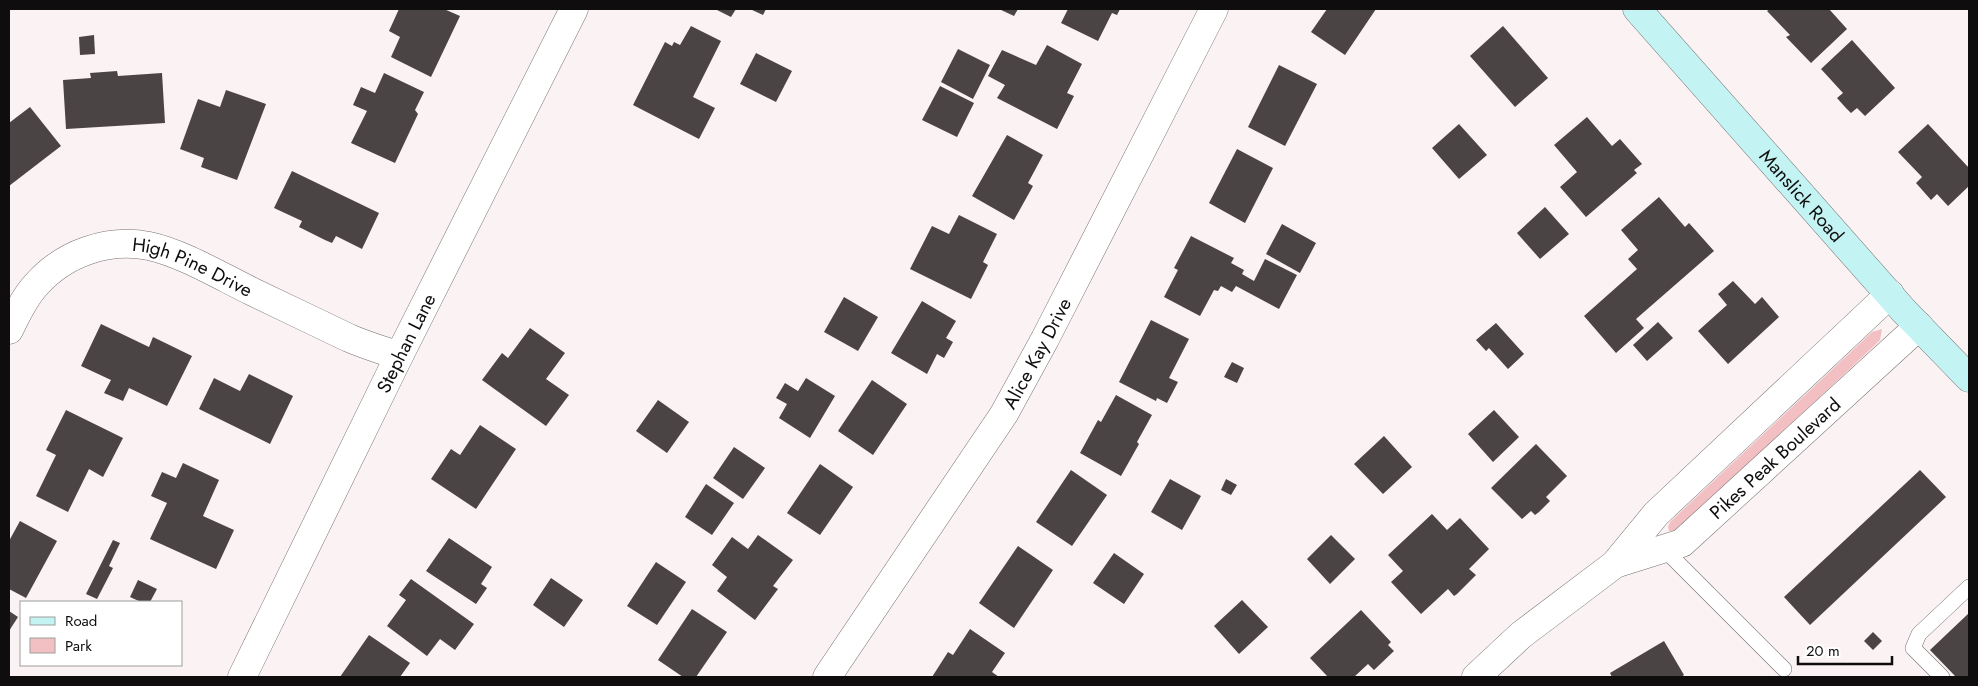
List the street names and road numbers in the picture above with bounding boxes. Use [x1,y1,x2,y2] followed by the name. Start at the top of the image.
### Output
[1753,144,1850,248] street label: Manslick Road
[131,231,257,304] street label: High Pine Drive
[370,289,442,397] street label: Stephan Lane
[996,293,1078,414] street label: Alice Kay Drive
[1704,391,1847,526] street label: Pikes Peak Boulevard

